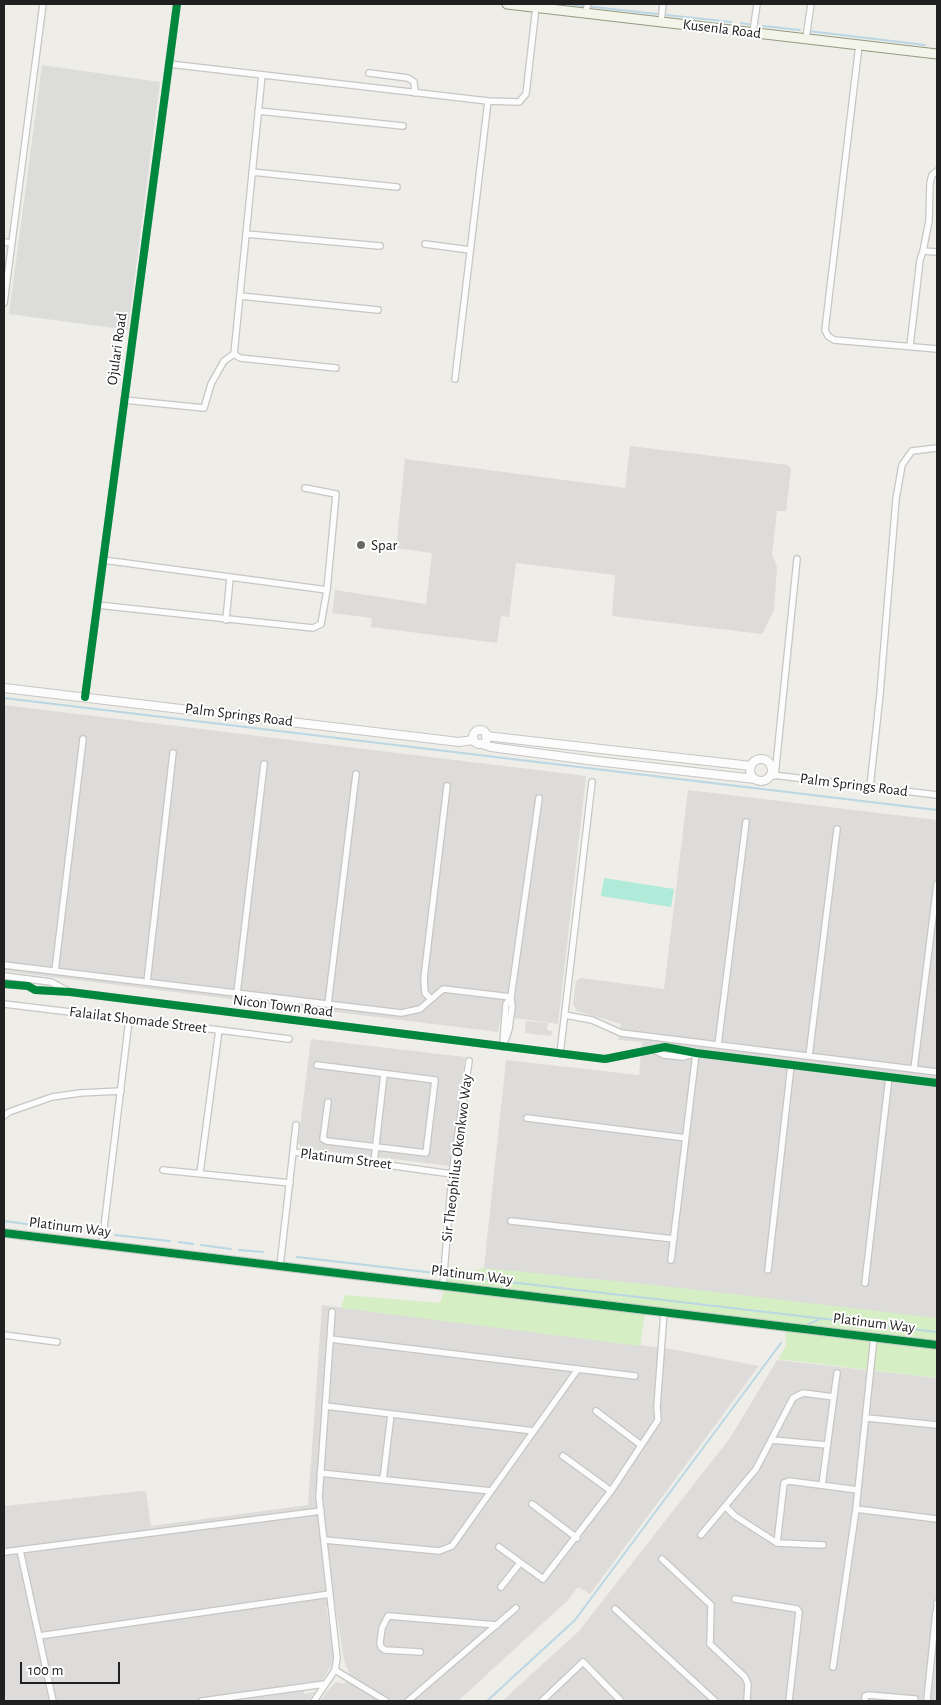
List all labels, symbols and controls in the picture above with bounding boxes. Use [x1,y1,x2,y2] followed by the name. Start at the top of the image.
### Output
[682,15,762,43] street label: Kusenla Road
[103,312,131,386] street label: Ojulari Road
[371,536,397,554] place label: Spar
[355,539,367,551] marker: Spar
[184,699,294,731] street label: Palm Springs Road
[799,769,909,801] street label: Palm Springs Road
[232,991,334,1021] street label: Nicon Town Road
[68,1003,208,1037] street label: Falailat Shomade Street
[438,1073,476,1243] street label: Sir Theophilus Okonkwo Way
[299,1144,393,1174] street label: Platinum Street
[28,1213,112,1241] street label: Platinum Way
[430,1261,514,1289] street label: Platinum Way
[832,1309,916,1337] street label: Platinum Way
[22,1652,122,1684] scale bar
[28,1663,63,1678] text: 100 m

